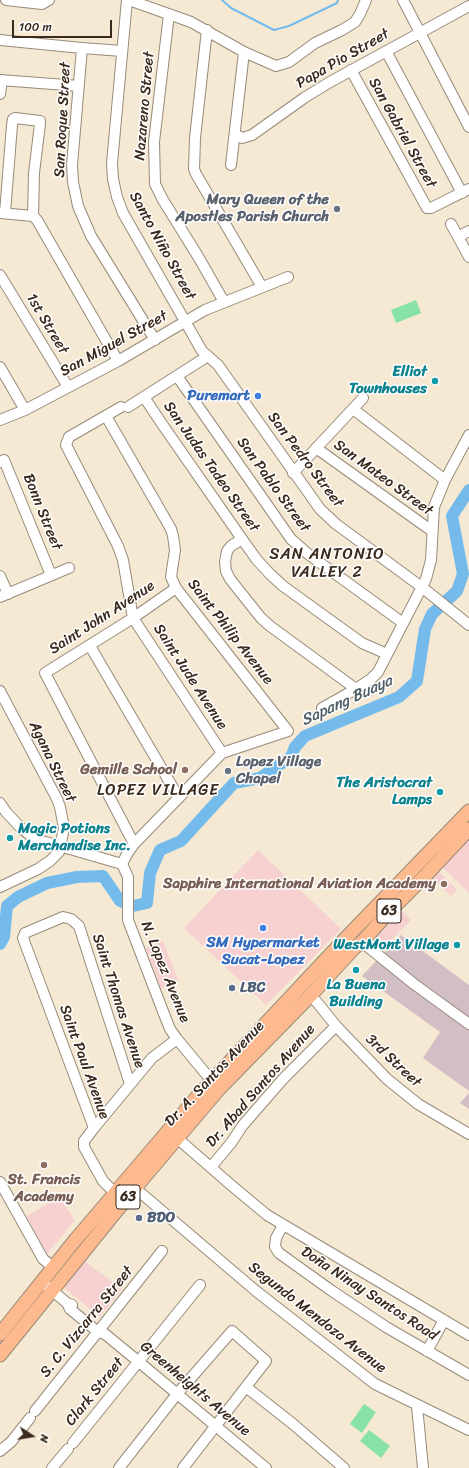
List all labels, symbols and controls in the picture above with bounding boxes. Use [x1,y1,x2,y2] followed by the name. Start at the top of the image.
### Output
[14,12,114,38] scale bar
[19,16,52,38] text: 100 m
[293,25,393,93] street label: Papa Pio Street
[131,51,159,161] street label: Nazareno Street
[51,62,75,178] street label: San Roque Street
[364,75,440,191] street label: San Gabriel Street
[125,189,199,303] street label: Santo Niño Street
[176,191,329,226] place label: Mary Queen of the Apostles Parish Church
[332,204,342,214] marker: Mary Queen of the Apostles Parish Church
[22,290,72,358] street label: 1st Street
[57,307,171,381] street label: San Miguel Street
[349,363,427,398] place label: Elliot Townhouses
[430,376,440,386] marker: Elliot Townhouses
[187,387,250,405] place label: Puremart
[253,391,263,401] marker: Puremart
[159,398,263,536] street label: San Judas Tadeo Street
[263,409,347,511] street label: San Pedro Street
[232,434,314,536] street label: San Pablo Street
[330,436,436,520] street label: San Mateo Street
[19,471,65,553] street label: Bonn Street
[270,545,384,583] district label: SAN ANTONIO VALLEY 2
[183,576,277,688] street label: Saint Philip Avenue
[46,577,158,659] street label: Saint John Avenue
[149,621,231,733] street label: Saint Jude Avenue
[298,671,396,731] water label: Sapang Buaya
[25,718,79,806] street label: Agana Street
[236,753,321,788] place label: Lopez Village Chapel
[80,761,177,779] place label: Gemille School
[180,765,190,775] marker: Gemille School
[223,766,233,776] marker: Lopez Village Chapel
[336,774,432,809] place label: The Aristocrat Lamps
[97,781,219,801] district label: LOPEZ VILLAGE
[435,787,445,797] marker: The Aristocrat Lamps
[18,820,131,855] place label: Magic Potions Merchandise Inc.
[5,833,15,843] marker: Magic Potions Merchandise Inc.
[163,875,436,893] place label: Sapphire International Aviation Academy
[439,879,449,889] marker: Sapphire International Aviation Academy
[377,899,401,923] road number: 63
[136,919,194,1025] street label: N. Lopez Avenue
[258,923,268,933] marker: SM Hypermarket Sucat-Lopez
[88,931,148,1071] street label: Saint Thomas Avenue
[206,934,320,969] place label: SM Hypermarket Sucat-Lopez
[333,936,449,954] place label: WestMont Village
[452,940,462,950] marker: WestMont Village
[351,965,361,975] marker: La Buena Building
[326,976,386,1011] place label: La Buena Building
[240,979,266,997] place label: LBC
[227,983,237,993] marker: LBC
[55,1002,113,1122] street label: Saint Paul Avenue
[161,1017,269,1131] street label: Dr. A. Santos Avenue
[203,1021,319,1151] street label: Dr. Abad Santos Avenue
[361,1031,425,1091] street label: 3rd Street
[39,1160,49,1170] marker: St. Francis Academy
[8,1171,80,1206] place label: St. Francis Academy
[116,1185,140,1209] road number: 63
[147,1209,175,1227] place label: BDO
[134,1213,144,1223] marker: BDO
[297,1243,441,1345] street label: Doña Ninay Santos Road
[244,1259,390,1377] street label: Segundo Mendoza Avenue
[37,1263,137,1381] street label: S. C. Vizcarra Street
[136,1338,254,1440] street label: Greenheights Avenue
[62,1354,128,1430] street label: Clark Street
[12,1416,52,1456] north arrow
[34,1433,54,1444] text: N

